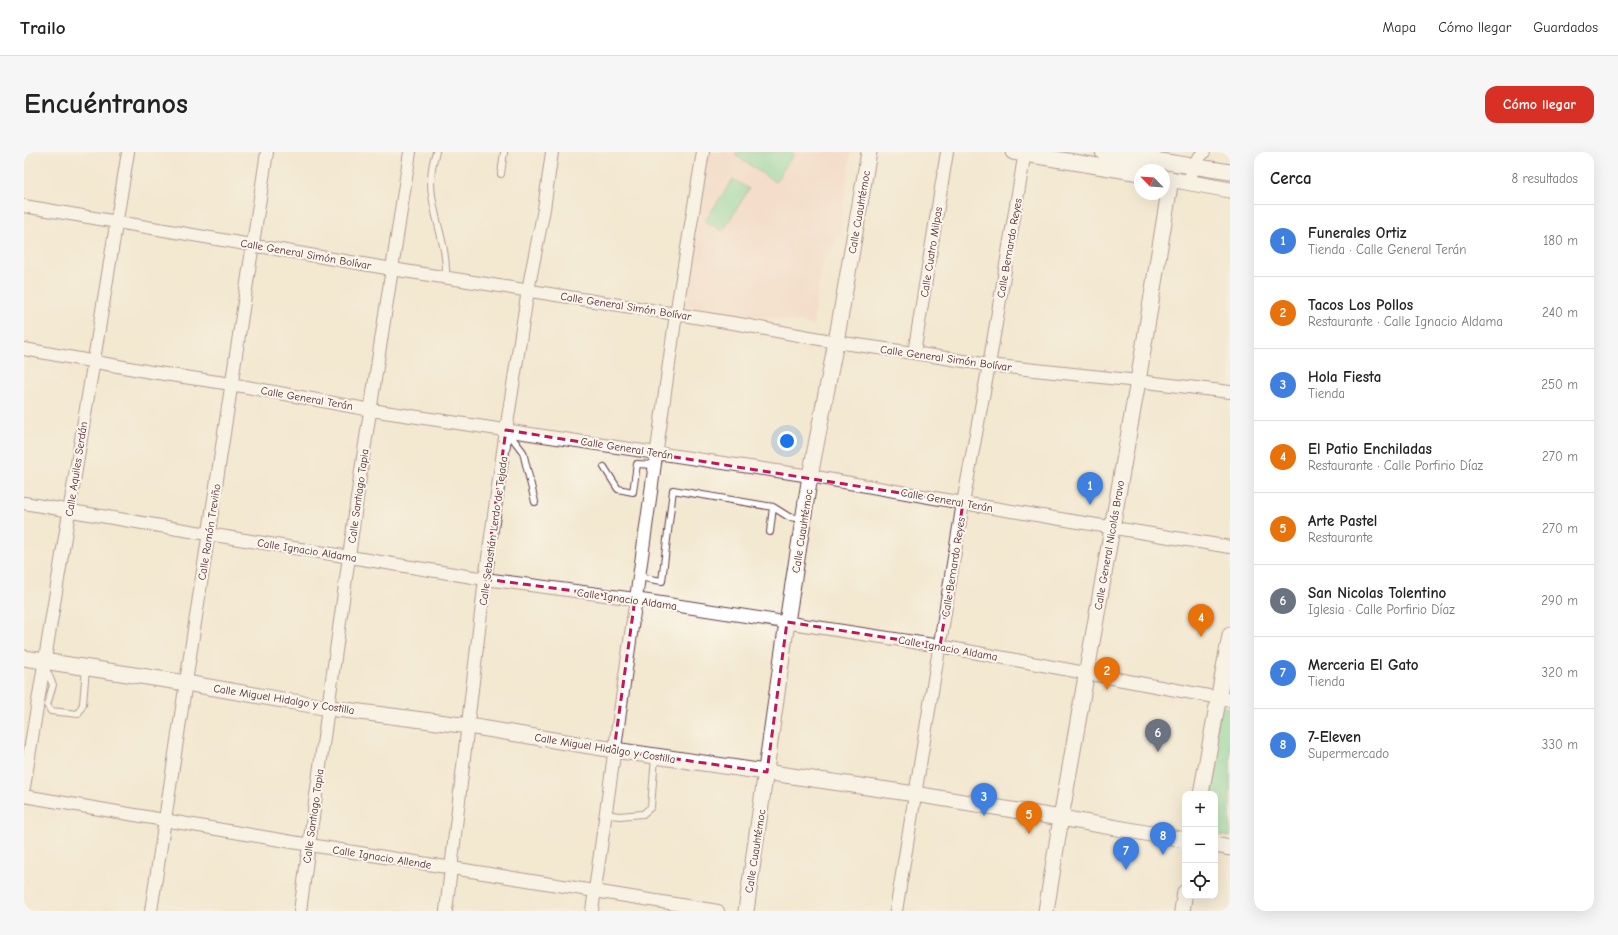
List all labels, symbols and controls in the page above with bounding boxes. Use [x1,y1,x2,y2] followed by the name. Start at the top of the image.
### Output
[20,17,66,39] text: Trailo
[1383,19,1416,36] text: Mapa
[1438,19,1511,36] text: Cómo llegar
[1533,19,1598,36] text: Guardados
[1485,86,1594,123] button: Cómo llegar
[24,88,188,120] text: Encuéntranos
[1134,164,1170,200] north arrow
[846,169,873,255] street label: Calle Cuauhtémoc
[1270,169,1312,188] text: Cerca
[1512,171,1578,186] text: 8 resultados
[994,197,1025,299] street label: Calle Bernardo Reyes
[918,205,945,298] street label: Calle Cuatro Milpas
[1308,224,1406,242] text: Funerales Ortiz
[1280,233,1286,248] text: 1
[1543,233,1578,248] text: 180 m
[240,237,373,273] street label: Calle General Simón Bolívar
[1308,242,1467,257] text: Tienda · Calle General Terán
[559,290,693,323] street label: Calle General Simón Bolívar
[1308,296,1413,314] text: Tacos Los Pollos
[1280,305,1286,320] text: 2
[1542,305,1578,320] text: 240 m
[1308,314,1503,329] text: Restaurante · Calle Ignacio Aldama
[879,343,1013,374] street label: Calle General Simón Bolívar
[1308,368,1381,386] text: Hola Fiesta
[1280,377,1286,392] text: 3
[1541,377,1578,392] text: 250 m
[260,384,354,413] street label: Calle General Terán
[1308,386,1345,401] text: Tienda
[63,421,90,518] street label: Calle Aquiles Serdán
[777,431,797,451] your location
[580,435,674,462] street label: Calle General Terán
[1308,440,1432,458] text: El Patio Enchiladas
[345,448,372,544] street label: Calle Santiago Tapia
[1280,449,1286,464] text: 4
[1542,449,1578,464] text: 270 m
[477,456,510,607] street label: Calle Sebastián Lerdo de Tejada
[1308,458,1483,473] text: Restaurante · Calle Porfirio Díaz
[1077,472,1103,505] pin: 1
[1092,479,1127,611] street label: Calle General Nicolás Bravo
[195,483,224,581] street label: Calle Ramón Treviño
[900,486,994,515] street label: Calle General Terán
[789,488,816,574] street label: Calle Cuauhtémoc
[1308,512,1377,530] text: Arte Pastel
[939,516,968,618] street label: Calle Bernardo Reyes
[1280,521,1286,536] text: 5
[1542,521,1578,536] text: 270 m
[1308,530,1373,545] text: Restaurante
[256,536,358,565] street label: Calle Ignacio Aldama
[1308,584,1446,602] text: San Nicolas Tolentino
[576,586,678,613] street label: Calle Ignacio Aldama
[1280,593,1286,608] text: 6
[1541,593,1578,608] text: 290 m
[1308,602,1455,617] text: Iglesia · Calle Porfirio Díaz
[1188,604,1214,637] pin: 4
[897,633,999,664] street label: Calle Ignacio Aldama
[1308,656,1418,674] text: Merceria El Gato
[1094,657,1120,690] pin: 2
[1280,665,1286,680] text: 7
[1542,665,1578,680] text: 320 m
[1308,674,1345,689] text: Tienda
[212,682,355,717] street label: Calle Miguel Hidalgo y Costilla
[1145,719,1171,752] pin: 6
[1308,728,1361,746] text: 7-Eleven
[533,731,676,766] street label: Calle Miguel Hidalgo y Costilla
[1280,737,1286,752] text: 8
[1542,737,1578,752] text: 330 m
[1308,746,1389,761] text: Supermercado
[300,768,327,864] street label: Calle Santiago Tapia
[971,783,997,816] pin: 3
[1182,791,1218,899] map controls
[1182,791,1218,827] button: +
[1016,801,1042,834] pin: 5
[742,808,769,894] street label: Calle Cuauhtémoc
[1150,822,1176,855] pin: 8
[1182,827,1218,863] button: −
[1113,837,1139,870] pin: 7
[332,843,433,872] street label: Calle Ignacio Allende
[1182,863,1218,899] button: locate

